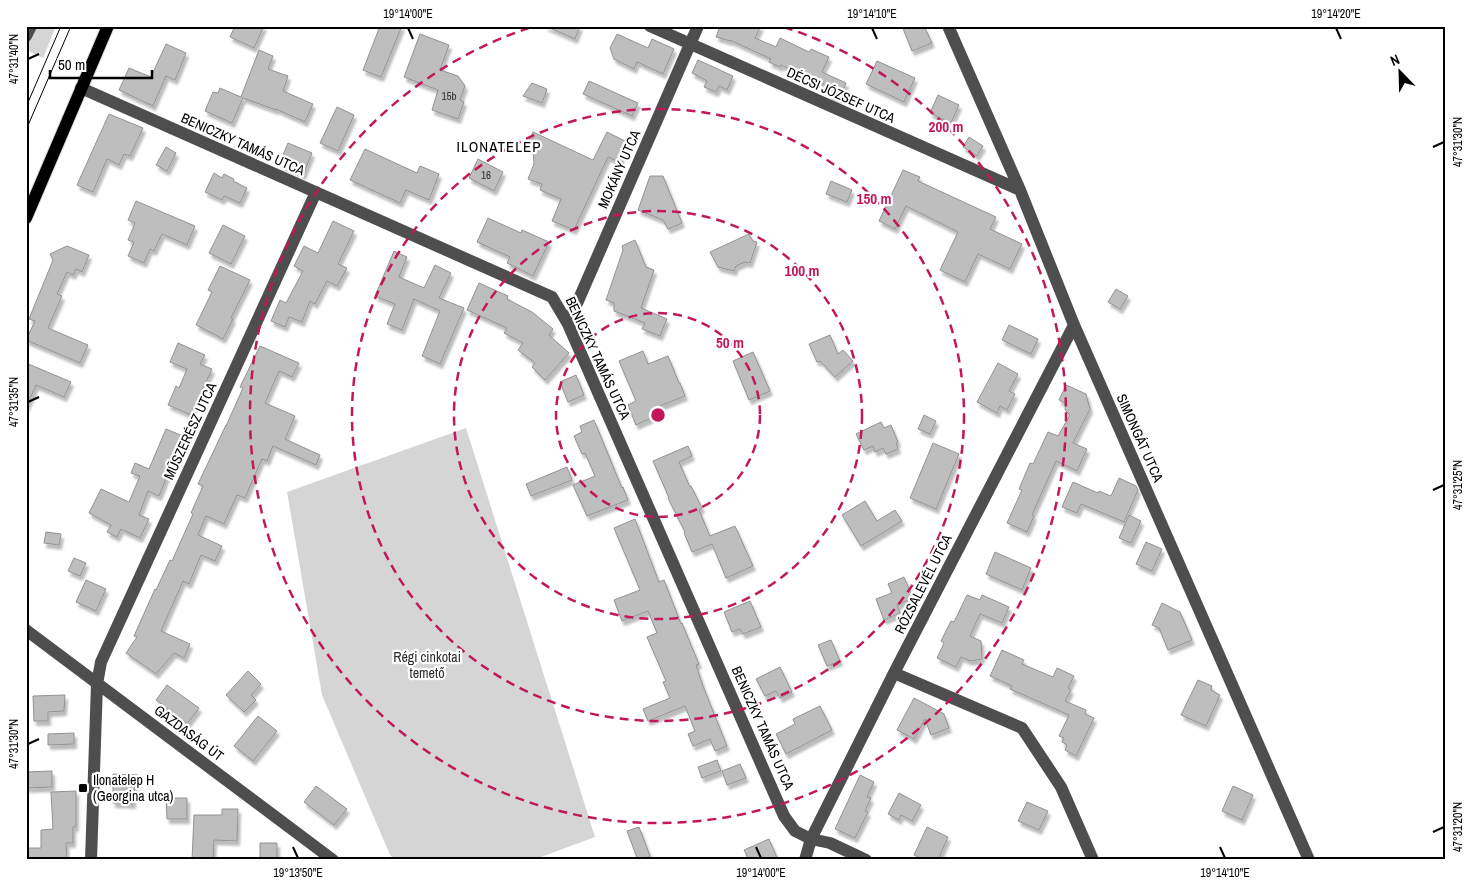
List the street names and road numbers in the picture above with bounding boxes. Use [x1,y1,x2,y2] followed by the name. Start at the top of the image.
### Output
[784,63,898,127] street label: DÉCSI JÓZSEF UTCA
[178,109,308,179] street label: BENICZKY TAMÁS UTCA
[594,127,644,211] street label: MOKÁNY UTCA
[562,294,634,423] street label: BENICZKY TAMÁS UTCA
[160,379,221,482] street label: MŰSZERÉSZ UTCA
[1113,391,1168,485] street label: SIMONGÁT UTCA
[890,531,956,637] street label: RÓZSALEVÉL UTCA
[728,663,798,793] street label: BENICZKY TAMÁS UTCA
[151,701,227,765] street label: GAZDASÁG ÚT

